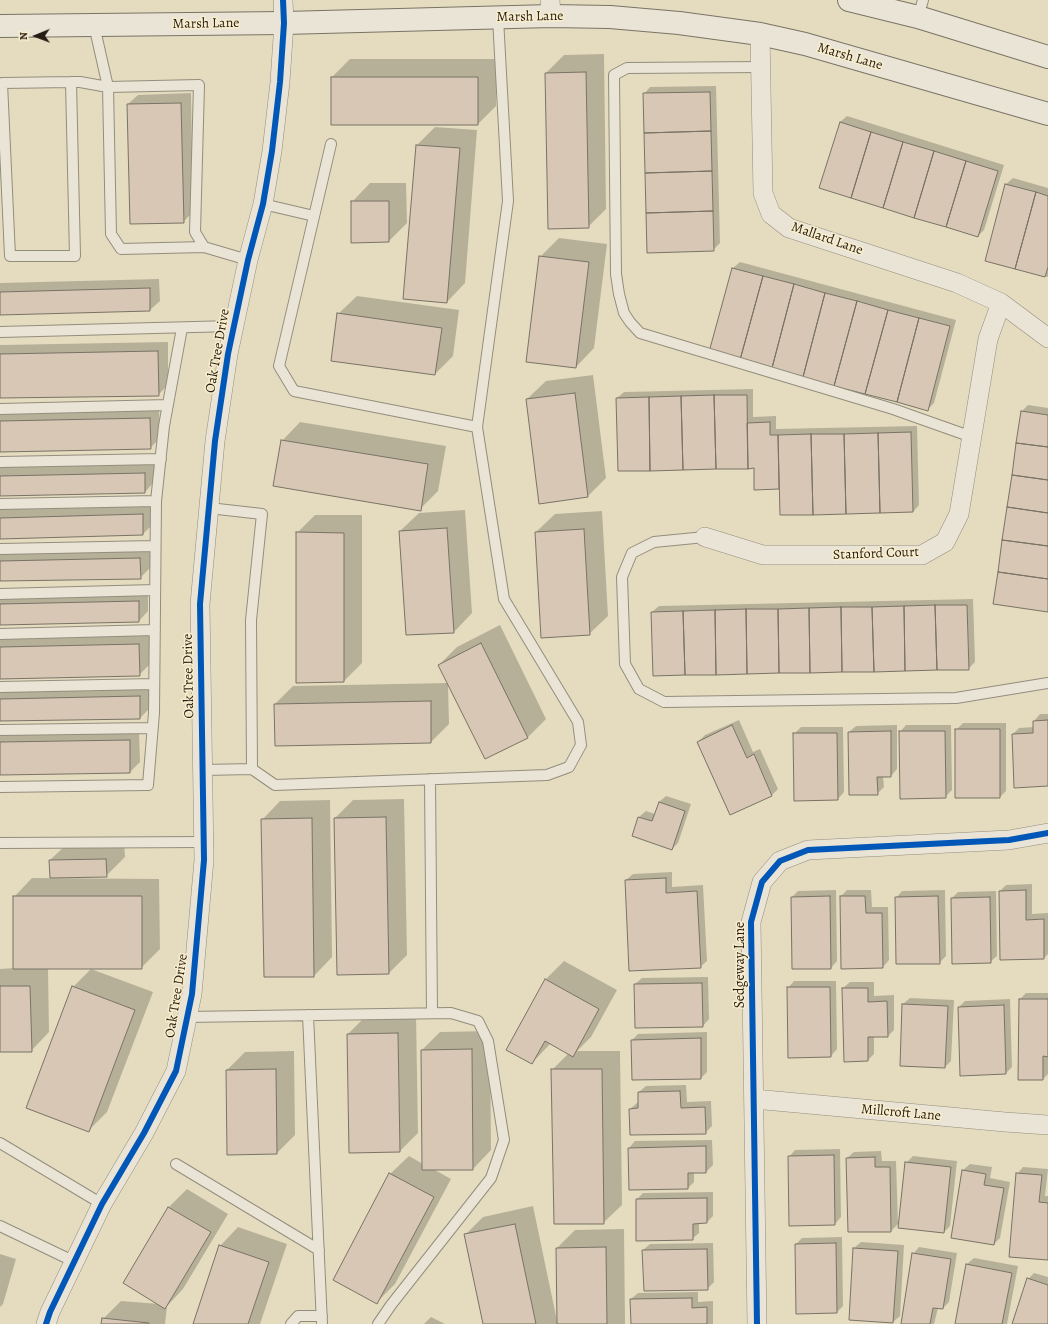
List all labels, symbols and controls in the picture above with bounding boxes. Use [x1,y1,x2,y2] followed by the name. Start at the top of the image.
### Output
[496,8,564,26] street label: Marsh Lane
[172,15,240,33] street label: Marsh Lane
[16,16,56,56] north arrow
[16,32,31,40] text: N
[815,40,885,74] street label: Marsh Lane
[789,219,865,259] street label: Mallard Lane
[202,308,234,394] street label: Oak Tree Drive
[833,544,919,564] street label: Stanford Court
[180,633,198,719] street label: Oak Tree Drive
[733,922,749,1008] street label: Sedgeway Lane
[162,953,192,1039] street label: Oak Tree Drive
[860,1101,942,1125] street label: Millcroft Lane

